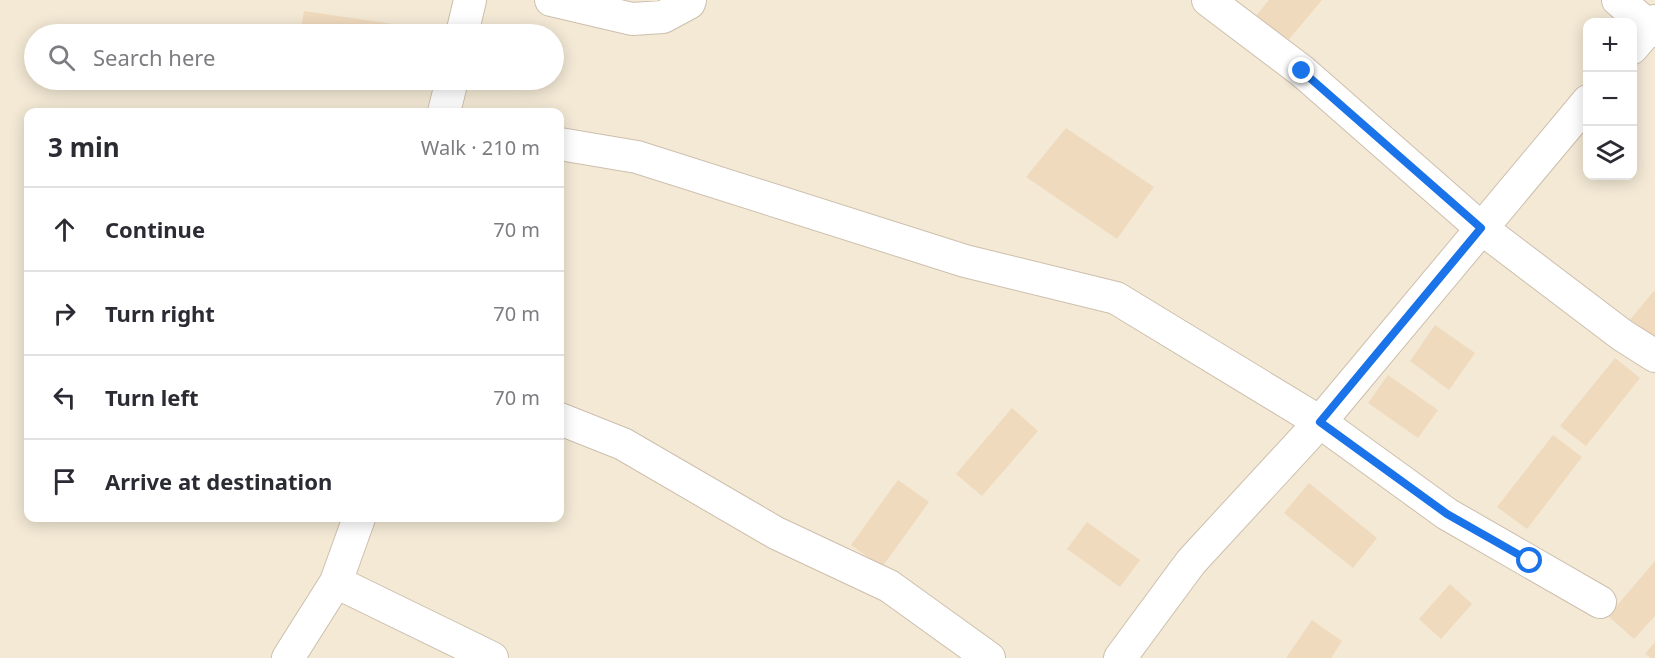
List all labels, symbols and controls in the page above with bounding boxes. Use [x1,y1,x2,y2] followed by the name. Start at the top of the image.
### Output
[1583,18,1637,180] map controls
[1583,18,1637,72] button: +
[24,24,564,90] search box
[45,41,78,74] icon: search
[93,42,215,72] text: Search here
[1288,57,1314,83] route end
[1583,72,1637,126] button: −
[1583,126,1637,180] button: layers
[48,129,120,165] text: 3 min
[421,134,540,161] text: Walk · 210 m
[48,213,81,246] icon: ahead
[105,214,205,244] text: Continue
[493,216,540,243] text: 70 m
[48,297,81,330] icon: right
[105,298,215,328] text: Turn right
[493,300,540,327] text: 70 m
[48,381,81,414] icon: left
[105,382,199,412] text: Turn left
[493,384,540,411] text: 70 m
[48,465,81,498] icon: arrive
[105,466,332,496] text: Arrive at destination
[1516,547,1542,573] route start

